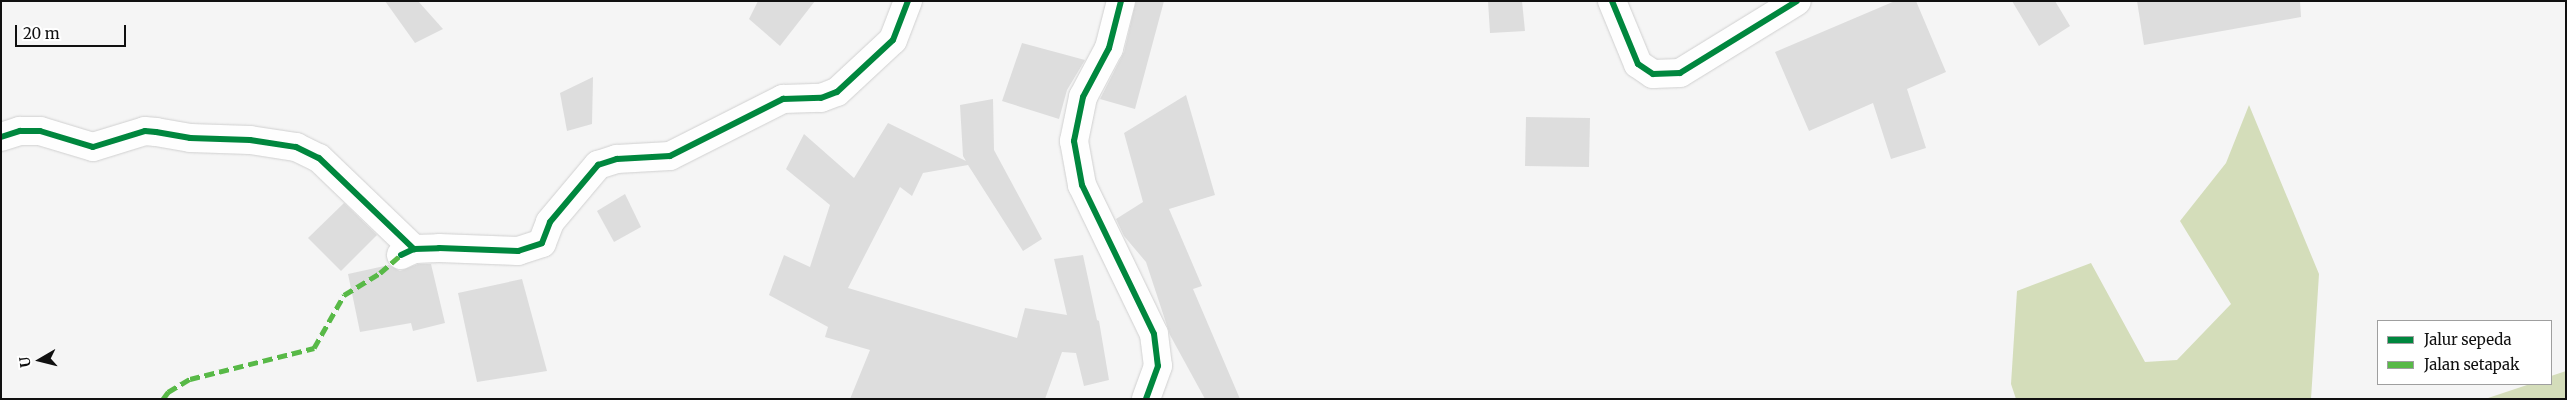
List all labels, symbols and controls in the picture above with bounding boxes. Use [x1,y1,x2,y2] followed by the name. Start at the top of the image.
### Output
[18,15,129,47] scale bar
[23,24,60,43] text: 20 m
[2377,320,2552,385] legend
[2424,330,2511,349] text: Jalur sepeda
[15,335,65,385] north arrow
[2424,355,2519,374] text: Jalan setapak
[16,356,35,368] text: U

